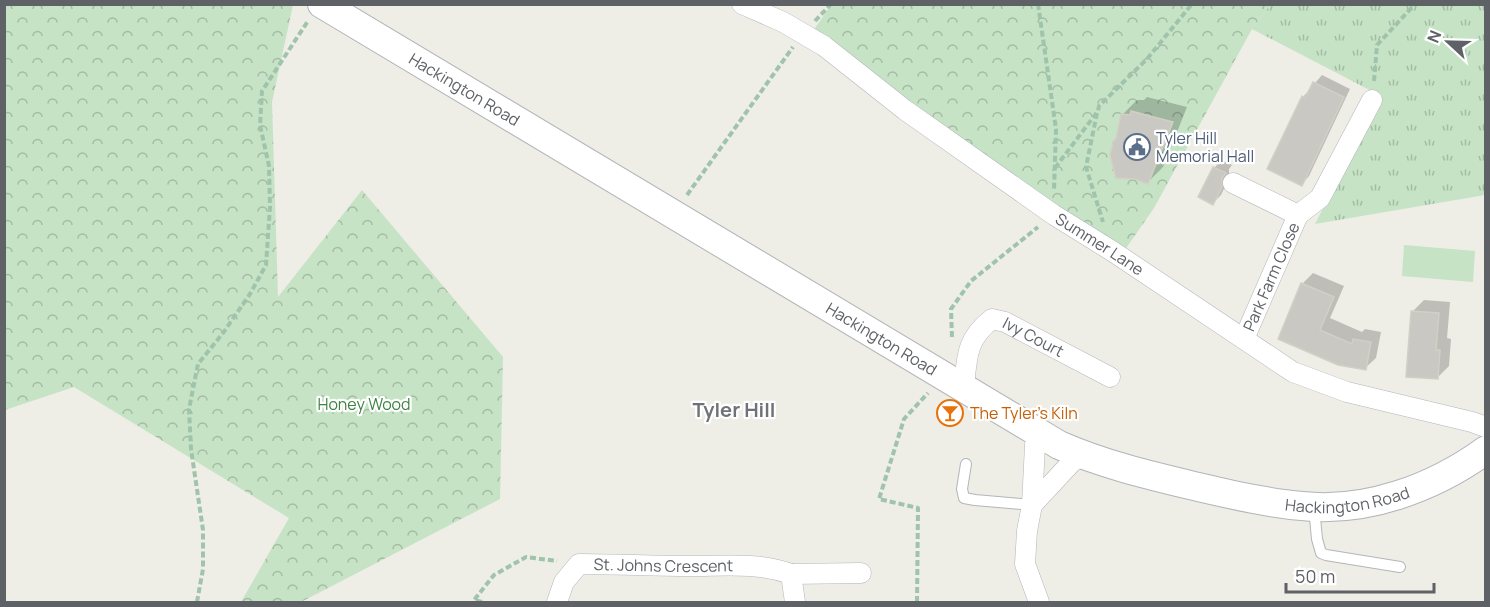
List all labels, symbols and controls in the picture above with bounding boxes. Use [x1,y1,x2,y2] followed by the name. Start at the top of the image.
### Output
[1418,12,1478,72] north arrow
[1422,27,1446,46] text: N
[405,48,524,131] street label: Hackington Road
[1156,127,1254,167] place label: Tyler Hill Memorial Hall
[1122,132,1152,162] public building icon: Tyler Hill Memorial Hall
[1051,208,1148,280] street label: Summer Lane
[1238,219,1305,335] street label: Park Farm Close
[822,297,941,380] street label: Hackington Road
[999,312,1068,362] street label: Ivy Court
[317,393,411,415] park label: Honey Wood
[693,396,775,423] district label: Tyler Hill
[935,398,965,428] bar icon: The Tyler's Kiln
[970,402,1078,424] place label: The Tyler's Kiln
[1284,481,1412,518] street label: Hackington Road
[593,553,733,577] street label: St. Johns Crescent
[1286,556,1434,594] scale bar
[1295,564,1335,588] text: 50 m

